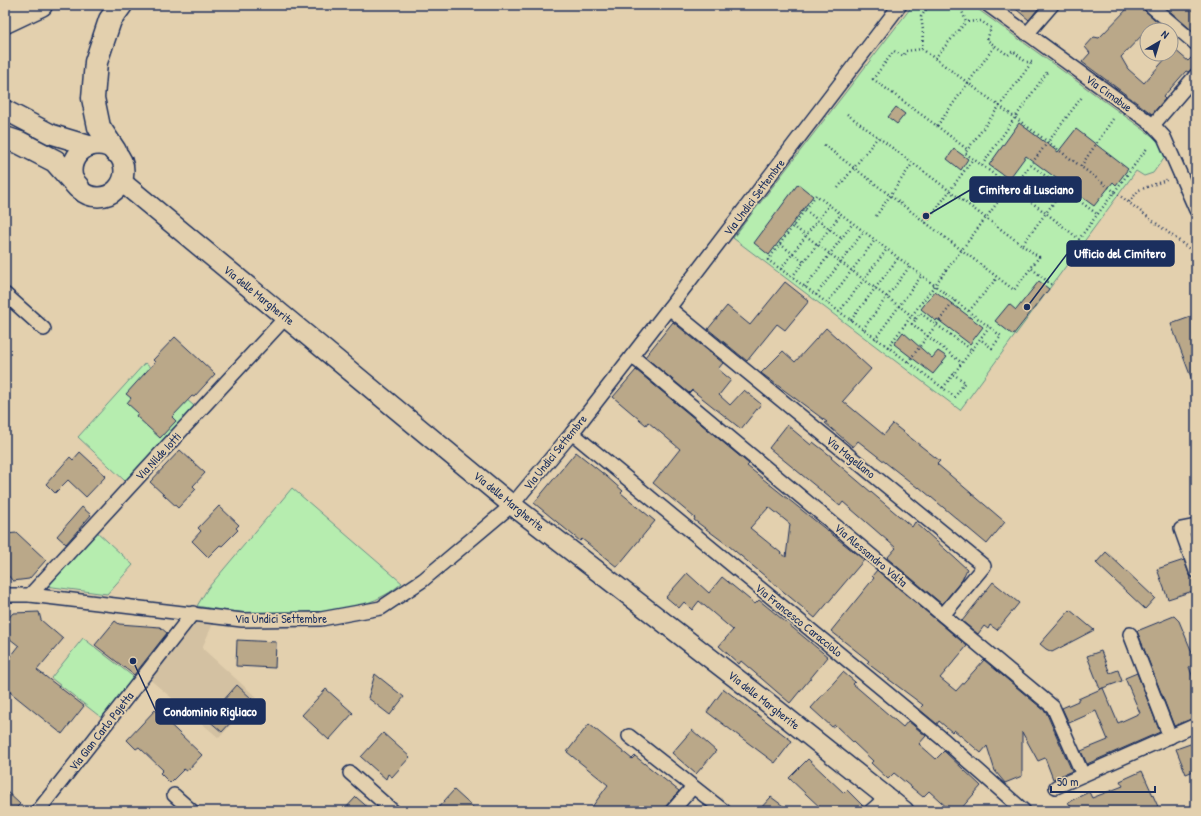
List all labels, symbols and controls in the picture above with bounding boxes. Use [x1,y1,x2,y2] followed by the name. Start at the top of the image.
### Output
[1139,22,1179,62] north arrow
[1159,27,1172,42] text: N
[1082,70,1136,116] street label: Via Cimabue
[719,155,789,239] street label: Via Undici Settembre
[970,177,1081,202] callout: Cimitero di Lusciano
[979,180,1074,198] text: Cimitero di Lusciano
[1067,241,1174,266] callout: Ufficio del Cimitero
[1074,244,1166,262] text: Ufficio del Cimitero
[220,261,298,329] street label: Via delle Margherite
[519,411,591,493] street label: Via Undici Settembre
[131,428,185,484] street label: Via Nilde Iotti
[823,432,879,482] street label: Via Magellano
[470,467,548,535] street label: Via delle Margherite
[831,519,911,591] street label: Via Alessandro Volta
[752,579,846,661] street label: Via Francesco Caracciolo
[235,610,327,627] street label: Via Undici Settembre
[725,667,804,734] street label: Via delle Margherite
[65,688,137,774] street label: Via Gian Carlo Pajetta
[156,699,265,724] callout: Condominio Rigliaco
[163,702,258,721] text: Condominio Rigliaco
[1051,768,1155,794] scale bar
[1057,773,1078,790] text: 50 m

